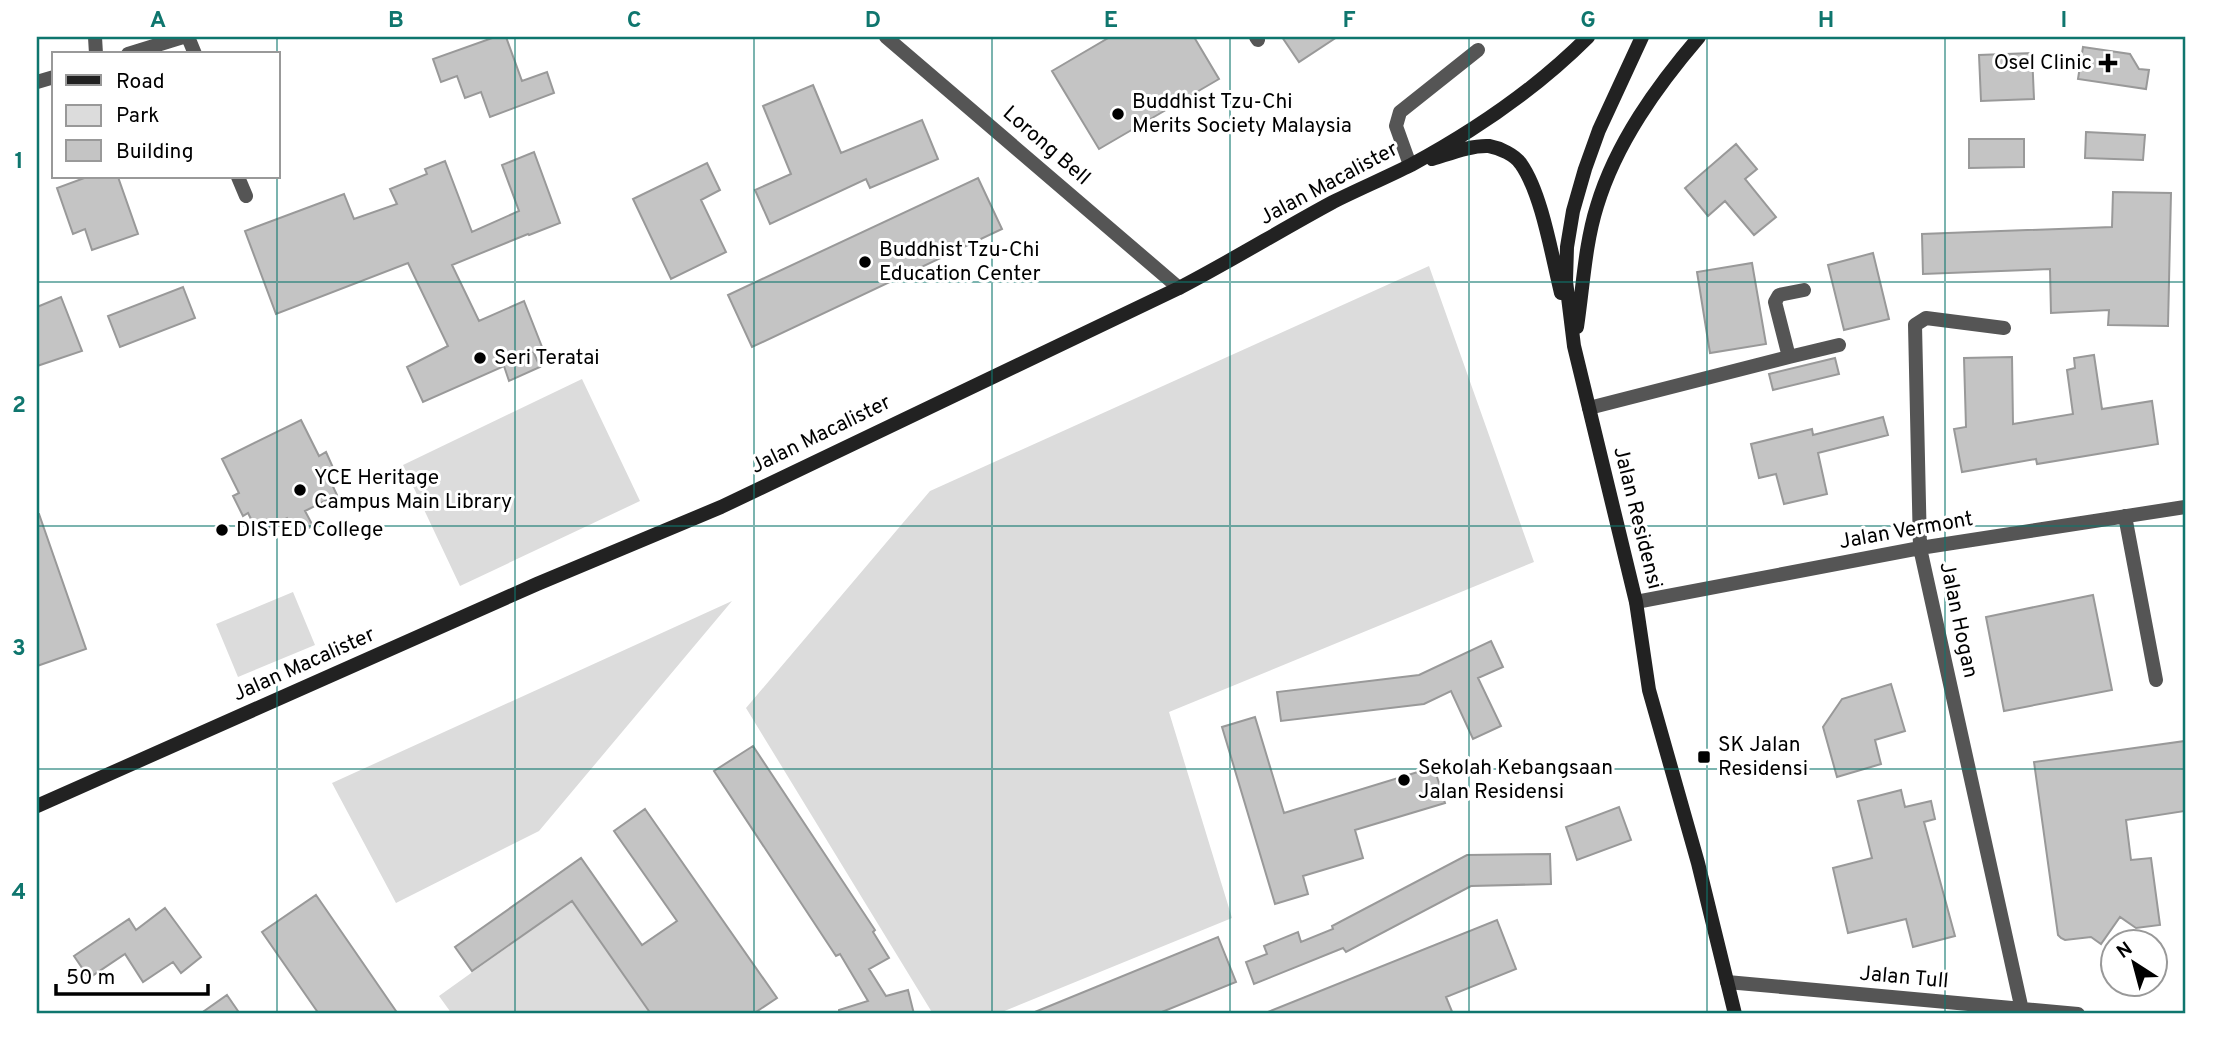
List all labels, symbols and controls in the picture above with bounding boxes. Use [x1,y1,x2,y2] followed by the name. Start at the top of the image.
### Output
[150,7,166,36] text: A
[388,7,404,36] text: B
[627,7,641,36] text: C
[865,7,881,36] text: D
[1104,7,1118,36] text: E
[1342,7,1356,36] text: F
[1580,7,1596,36] text: G
[1818,7,1834,36] text: H
[2061,7,2067,36] text: I
[1994,50,2092,77] place label: Osel Clinic
[52,52,280,178] legend
[2098,53,2118,73] marker: Osel Clinic
[116,69,165,96] text: Road
[1132,89,1352,140] place label: Buddhist Tzu-Chi Merits Society Malaysia
[996,100,1096,192] street label: Lorong Bell
[116,103,159,130] text: Park
[1110,106,1126,122] marker: Buddhist Tzu-Chi Merits Society Malaysia
[1255,136,1403,232] street label: Jalan Macalister
[116,139,194,166] text: Building
[14,148,24,177] text: 1
[879,237,1041,288] place label: Buddhist Tzu-Chi Education Center
[857,254,873,270] marker: Buddhist Tzu-Chi Education Center
[494,345,600,372] place label: Seri Teratai
[472,350,488,366] marker: Seri Teratai
[746,389,896,481] street label: Jalan Macalister
[12,392,26,421] text: 2
[1606,444,1668,592] street label: Jalan Residensi
[314,465,512,516] place label: YCE Heritage Campus Main Library
[292,482,308,498] marker: YCE Heritage Campus Main Library
[1837,506,1975,556] street label: Jalan Vermont
[236,517,383,544] place label: DISTED College
[214,522,230,538] marker: DISTED College
[1933,559,1983,681] street label: Jalan Hogan
[229,622,379,708] street label: Jalan Macalister
[12,635,26,664] text: 3
[1718,732,1808,783] place label: SK Jalan Residensi
[1696,749,1712,765] marker: SK Jalan Residensi
[1418,755,1613,806] place label: Sekolah Kebangsaan Jalan Residensi
[1396,772,1412,788] marker: Sekolah Kebangsaan Jalan Residensi
[12,879,26,908] text: 4
[2100,928,2170,998] north arrow
[2113,937,2138,965] text: N
[56,953,208,997] scale bar
[1858,961,1950,995] street label: Jalan Tull
[66,965,115,992] text: 50 m

